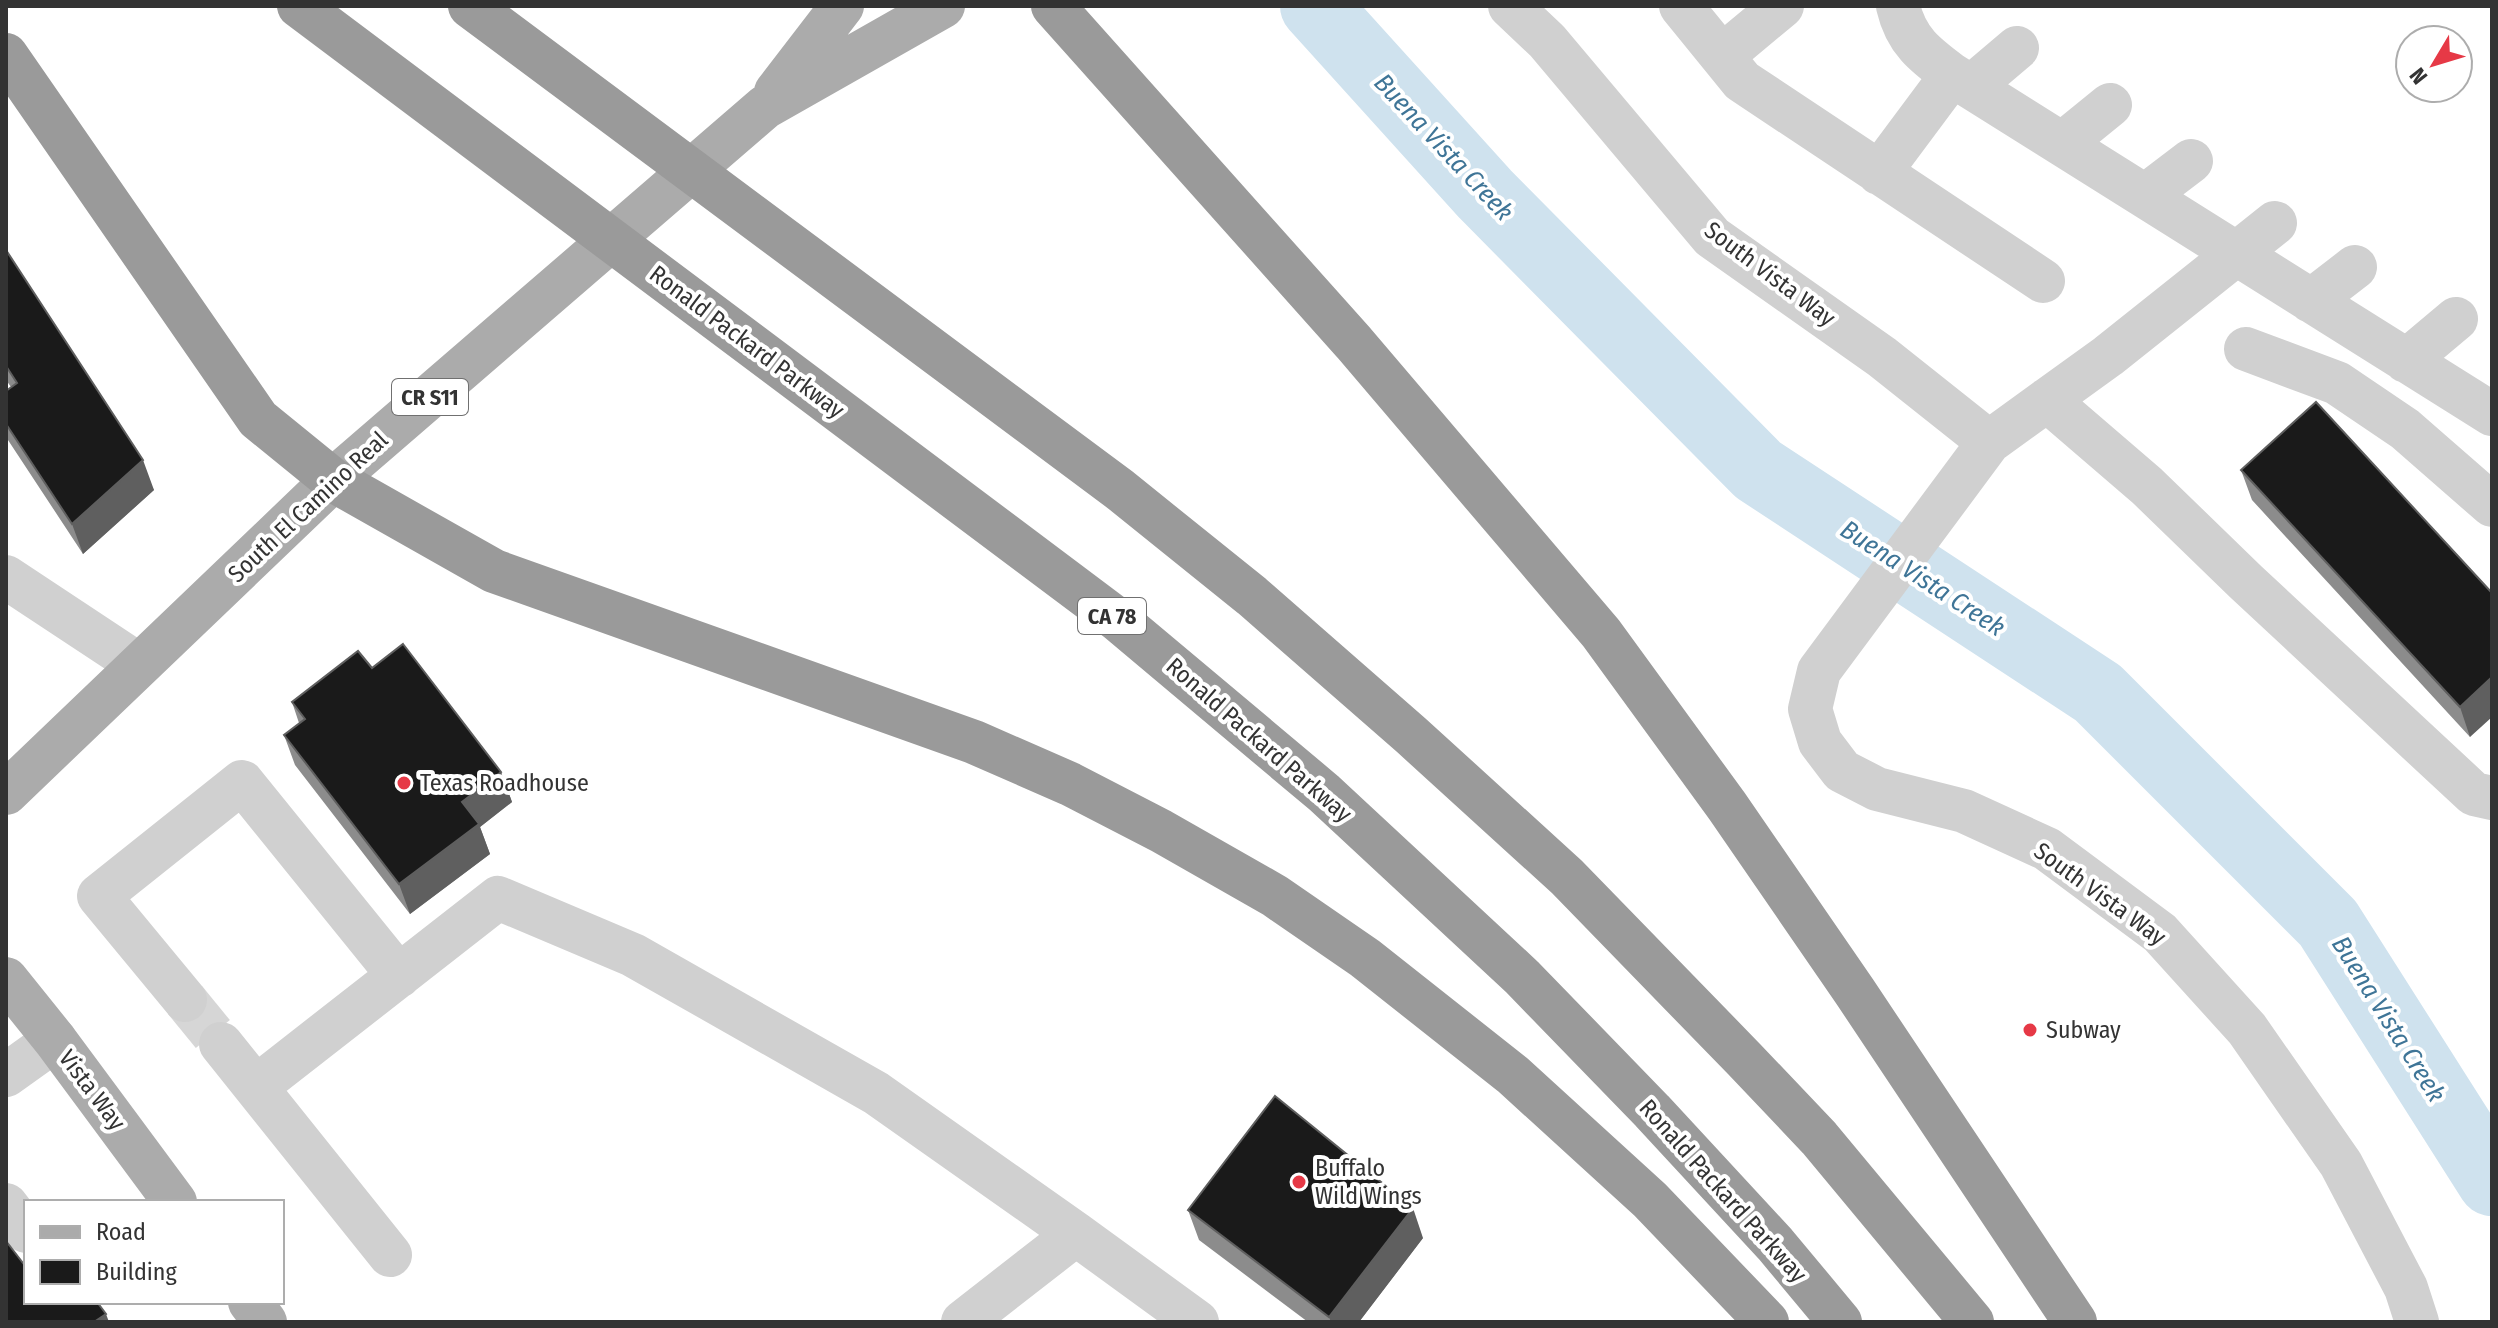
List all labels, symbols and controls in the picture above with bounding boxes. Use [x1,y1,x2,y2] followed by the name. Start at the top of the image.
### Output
[2394,24,2474,104] north arrow
[2404,62,2433,90] text: N
[1368,67,1520,227] water label: Buena Vista Creek
[1699,216,1841,332] street label: South Vista Way
[644,260,850,425] street label: Ronald Packard Parkway
[392,379,468,415] road number: CR S11
[223,426,393,588] street label: South El Camino Real
[1835,514,2011,643] water label: Buena Vista Creek
[1078,598,1146,634] road number: CA 78
[1161,652,1358,828] street label: Ronald Packard Parkway
[420,769,589,797] place label: Texas Roadhouse
[395,774,413,792] marker: Texas Roadhouse
[2029,837,2172,951] street label: South Vista Way
[2325,931,2452,1108] water label: Buena Vista Creek
[2046,1016,2121,1044] place label: Subway
[2021,1021,2039,1039] marker: Subway
[53,1044,131,1136] street label: Vista Way
[1633,1094,1813,1288] street label: Ronald Packard Parkway
[1315,1154,1422,1210] place label: Buffalo Wild Wings
[1290,1173,1308,1191] marker: Buffalo Wild Wings
[24,1200,284,1304] legend
[96,1218,146,1246] text: Road
[96,1258,178,1286] text: Building

